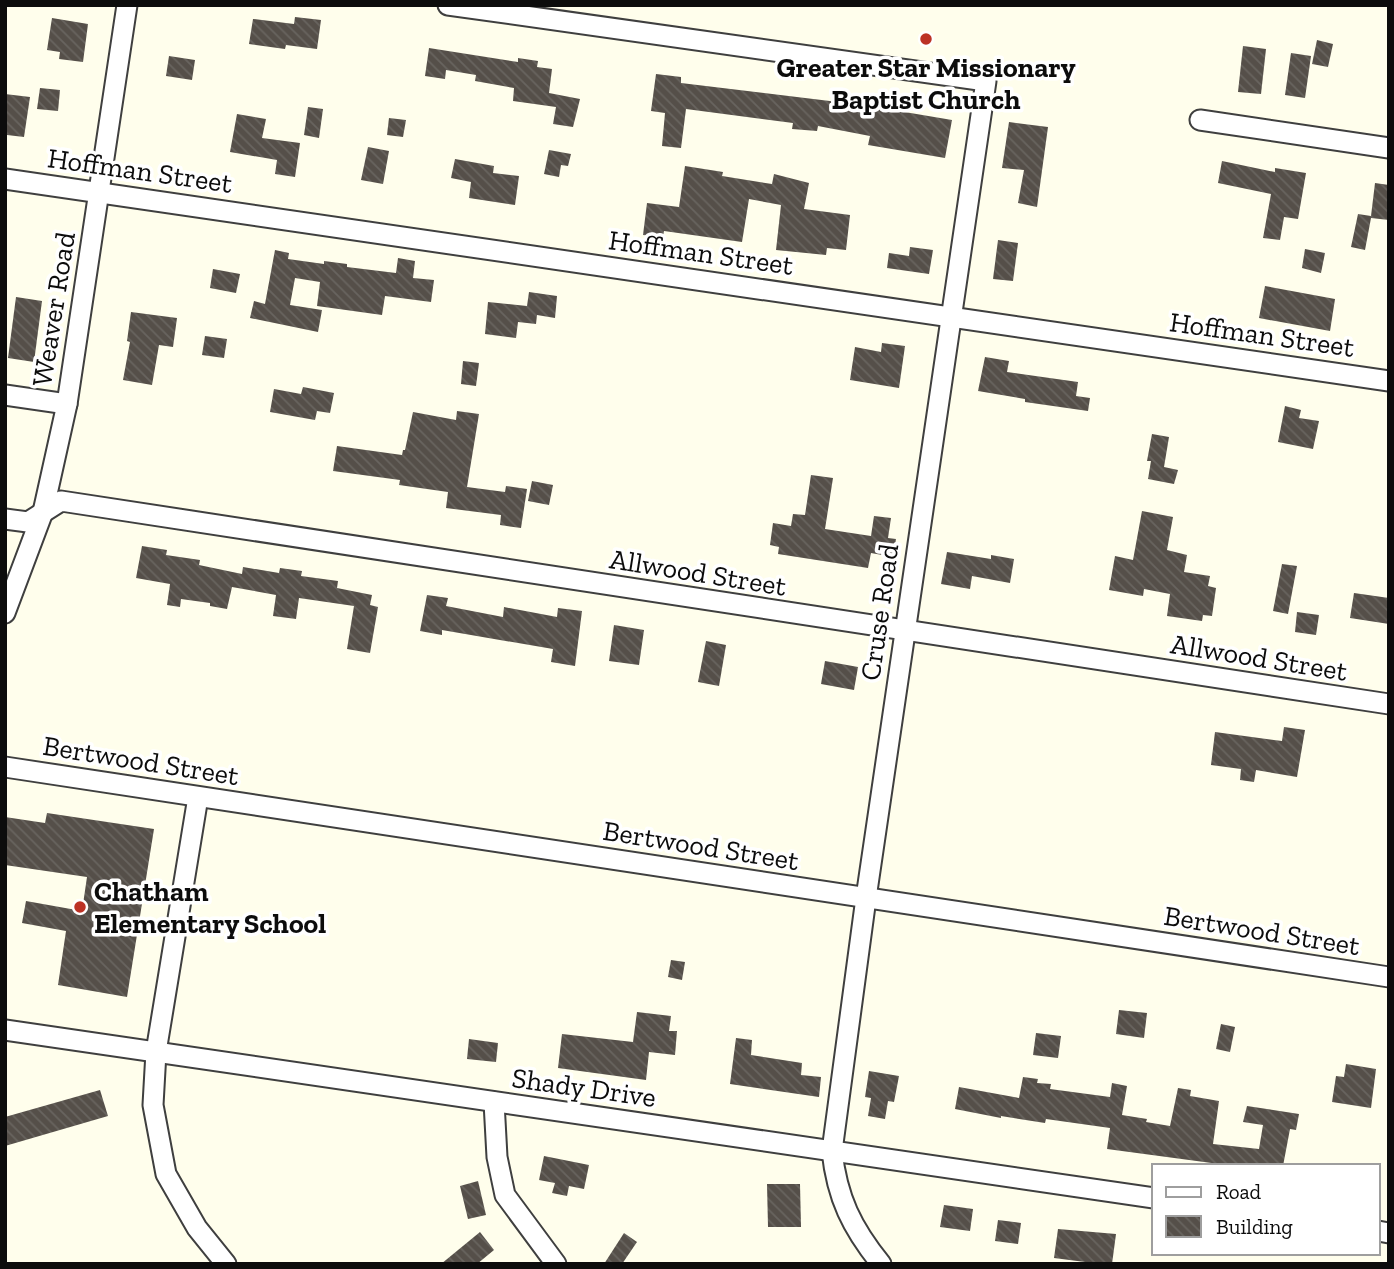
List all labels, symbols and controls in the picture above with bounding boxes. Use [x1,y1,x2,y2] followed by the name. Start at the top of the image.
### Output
[918,31,934,47] marker: Greater Star Missionary Baptist Church
[776,51,1076,116] place label: Greater Star Missionary Baptist Church
[46,141,235,200] street label: Hoffman Street
[607,223,796,282] street label: Hoffman Street
[25,230,82,389] street label: Weaver Road
[1168,305,1357,364] street label: Hoffman Street
[607,542,789,603] street label: Allwood Street
[854,542,905,682] street label: Cruse Road
[1168,627,1350,688] street label: Allwood Street
[41,729,242,792] street label: Bertwood Street
[601,814,802,877] street label: Bertwood Street
[94,875,326,940] place label: Chatham Elementary School
[72,899,88,915] marker: Chatham Elementary School
[1162,899,1363,962] street label: Bertwood Street
[510,1061,658,1114] street label: Shady Drive
[1152,1164,1380,1255] legend
[1216,1179,1262,1204] text: Road
[1216,1214,1293,1239] text: Building

